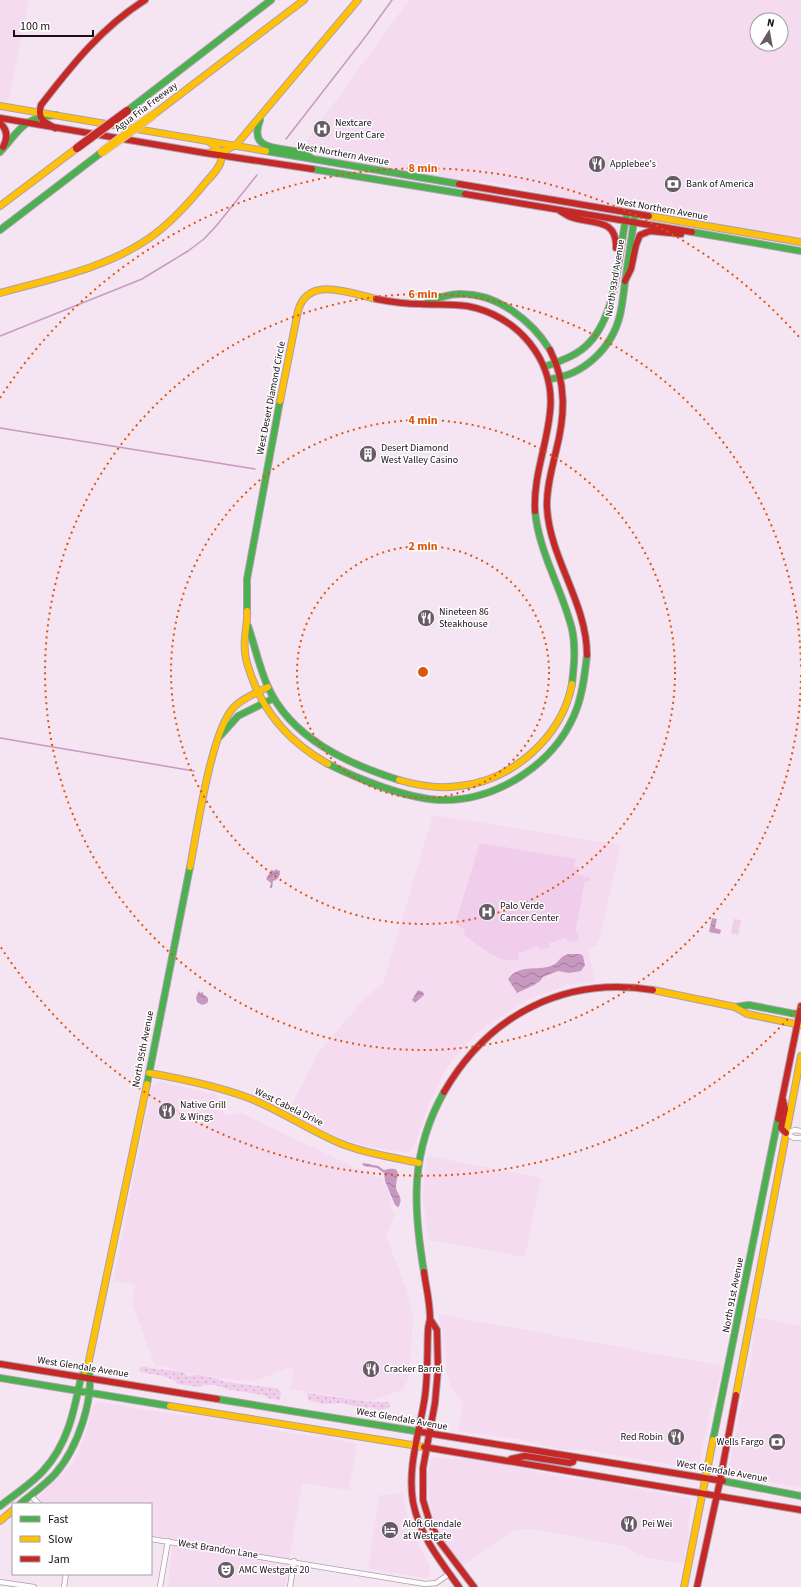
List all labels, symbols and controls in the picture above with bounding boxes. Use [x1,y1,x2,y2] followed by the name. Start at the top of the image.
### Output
[14,12,93,38] scale bar
[749,12,789,52] north arrow
[766,15,776,31] text: N
[20,18,50,35] text: 100 m
[112,78,181,135] street label: Agua Fria Freeway
[335,116,385,142] place label: Nextcare Urgent Care
[312,119,332,139] hospital icon: Nextcare Urgent Care
[296,139,390,169] street label: West Northern Avenue
[587,154,607,174] restaurant icon: Applebee's
[610,157,656,171] place label: Applebee's
[408,160,438,177] text: 8 min
[663,174,683,194] bank icon: Bank of America
[686,177,754,191] place label: Bank of America
[615,194,709,224] street label: West Northern Avenue
[602,238,628,318] street label: North 93rd Avenue
[408,286,438,303] text: 6 min
[253,340,289,456] street label: West Desert Diamond Circle
[408,412,438,429] text: 4 min
[381,441,458,467] place label: Desert Diamond West Valley Casino
[358,444,378,464] building icon: Desert Diamond West Valley Casino
[408,538,438,555] text: 2 min
[439,605,489,631] place label: Nineteen 86 Steakhouse
[416,608,436,628] restaurant icon: Nineteen 86 Steakhouse
[416,665,430,679] centre of rings
[500,899,559,925] place label: Palo Verde Cancer Center
[477,902,497,922] hospital icon: Palo Verde Cancer Center
[129,1009,157,1089] street label: North 95th Avenue
[252,1084,326,1130] street label: West Cabela Drive
[180,1098,226,1124] place label: Native Grill & Wings
[157,1101,177,1121] restaurant icon: Native Grill & Wings
[719,1256,747,1334] street label: North 91st Avenue
[36,1353,130,1381] street label: West Glendale Avenue
[361,1359,381,1379] restaurant icon: Cracker Barrel
[384,1362,443,1376] place label: Cracker Barrel
[355,1404,449,1434] street label: West Glendale Avenue
[666,1427,686,1447] restaurant icon: Red Robin
[620,1430,663,1444] place label: Red Robin
[767,1432,787,1452] bank icon: Wells Fargo
[717,1435,764,1449] place label: Wells Fargo
[675,1456,769,1486] street label: West Glendale Avenue
[12,1503,152,1575] legend
[48,1511,68,1528] text: Fast
[619,1514,639,1534] restaurant icon: Pei Wei
[403,1517,462,1543] place label: Aloft Glendale at Westgate
[642,1517,672,1531] place label: Pei Wei
[380,1520,400,1540] hotel icon: Aloft Glendale at Westgate
[48,1531,73,1548] text: Slow
[177,1536,259,1562] street label: West Brandon Lane
[48,1551,70,1568] text: Jam
[216,1560,236,1580] theatre icon: AMC Westgate 20
[239,1563,309,1577] place label: AMC Westgate 20

